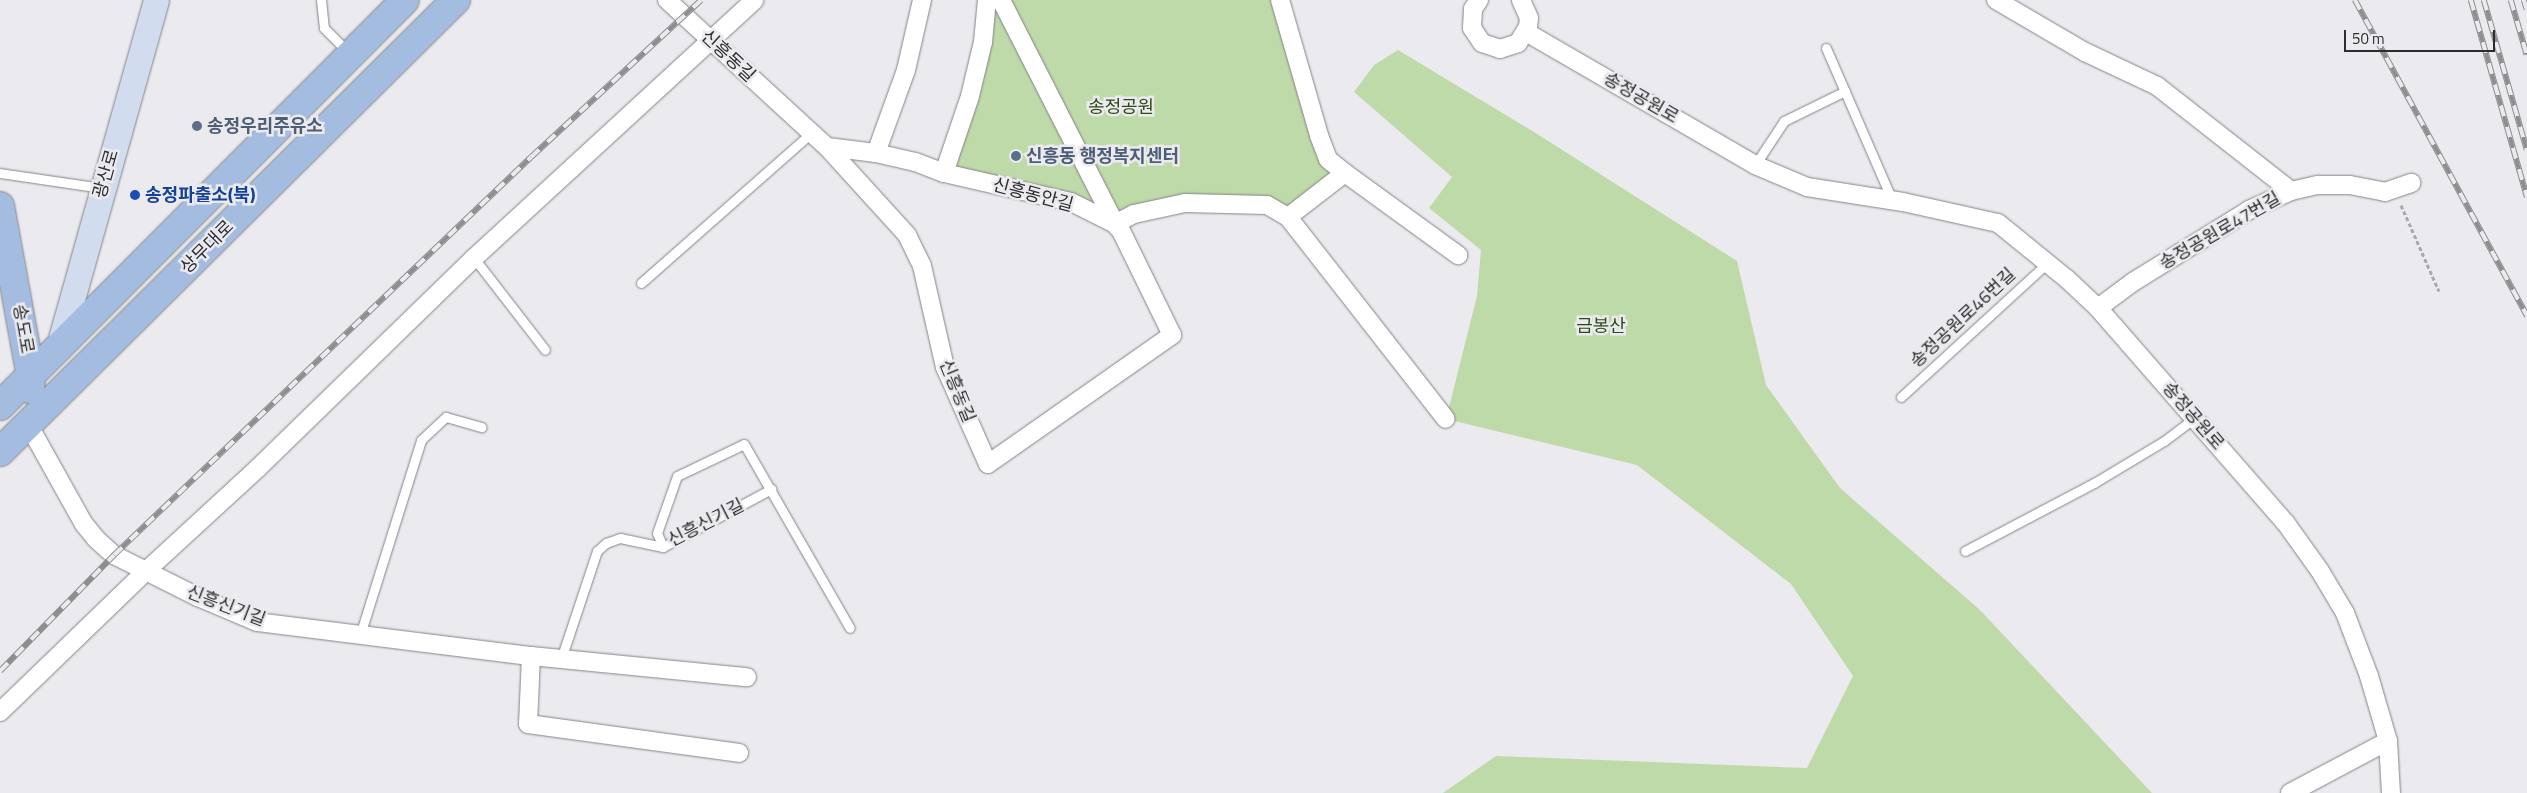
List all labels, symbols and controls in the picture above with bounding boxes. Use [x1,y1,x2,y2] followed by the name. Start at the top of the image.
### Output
[2347,20,2498,52] scale bar
[696,26,760,86] street label: 신흥동길
[2352,27,2385,50] text: 50 m
[1600,68,1682,128] street label: 송정공원로
[1088,96,1154,118] park label: 송정공원
[207,115,323,137] place label: 송정우리주유소
[191,120,203,132] marker: 송정우리주유소
[1026,145,1179,167] place label: 신흥동 행정복지센터
[89,147,123,201] street label: 광산로
[1010,150,1022,162] marker: 신흥동 행정복지센터
[990,174,1076,216] street label: 신흥동안길
[145,184,255,206] place label: 송정파출소(북)
[2156,188,2284,274] street label: 송정공원로47번길
[129,189,141,201] marker: 송정파출소(북)
[176,216,238,278] street label: 상무대로
[1906,264,2020,372] street label: 송정공원로46번길
[8,303,38,355] street label: 송도로
[1576,315,1626,337] park label: 금봉산
[935,356,979,426] street label: 신흥동길
[2158,378,2228,454] street label: 송정공원로
[664,495,748,551] street label: 신흥신기길
[183,581,269,631] street label: 신흥신기길

